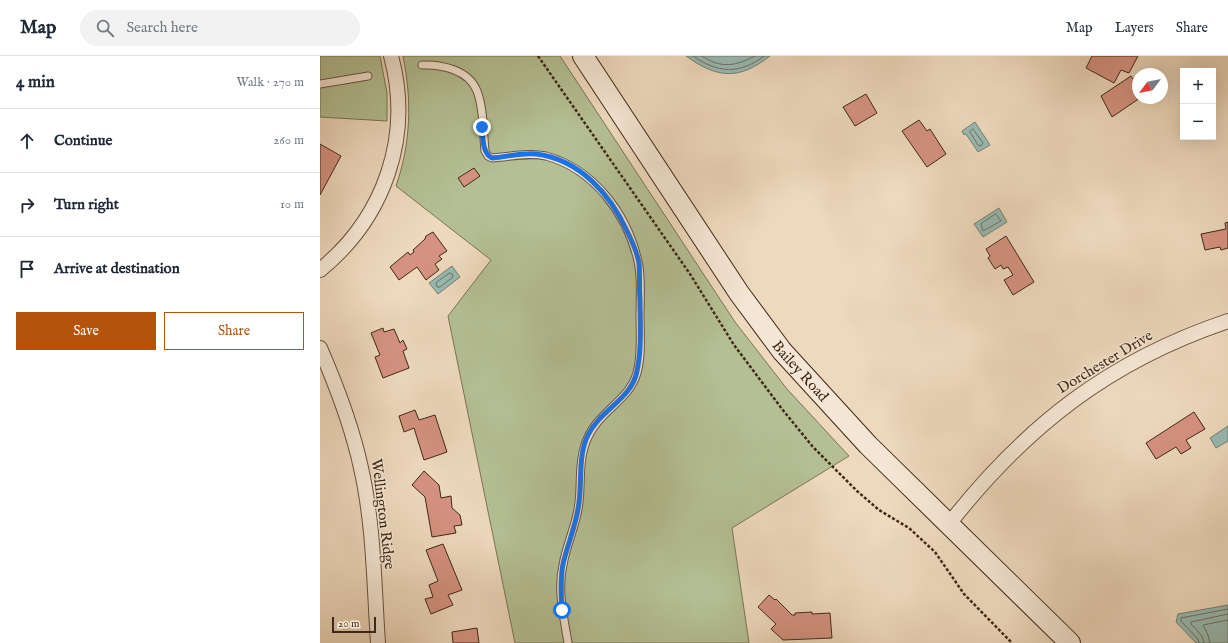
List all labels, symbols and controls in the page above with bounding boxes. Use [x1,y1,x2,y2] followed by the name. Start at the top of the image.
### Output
[80,10,360,46] search box
[20,16,56,40] text: Map
[94,17,116,39] icon: search
[126,18,198,37] text: Search here
[1066,19,1093,37] text: Map
[1115,19,1154,37] text: Layers
[1176,19,1208,37] text: Share
[1132,68,1168,104] north arrow
[1180,68,1216,140] map controls
[1180,68,1216,104] button: +
[16,72,55,93] text: 4 min
[236,74,304,91] text: Walk · 270 m
[1180,104,1216,140] button: −
[473,118,491,136] route end
[16,130,38,152] icon: ahead
[54,131,112,150] text: Continue
[273,132,304,149] text: 260 m
[16,194,38,216] icon: right
[54,195,119,214] text: Turn right
[280,196,304,213] text: 10 m
[16,258,38,280] icon: arrive
[54,259,180,278] text: Arrive at destination
[16,312,156,350] button: Save
[164,312,304,350] button: Share
[1054,326,1156,398] street label: Dorchester Drive
[768,337,834,406] street label: Bailey Road
[367,457,399,571] street label: Wellington Ridge
[553,601,571,619] route start
[332,615,376,634] scale bar
[338,617,359,631] text: 20 m

